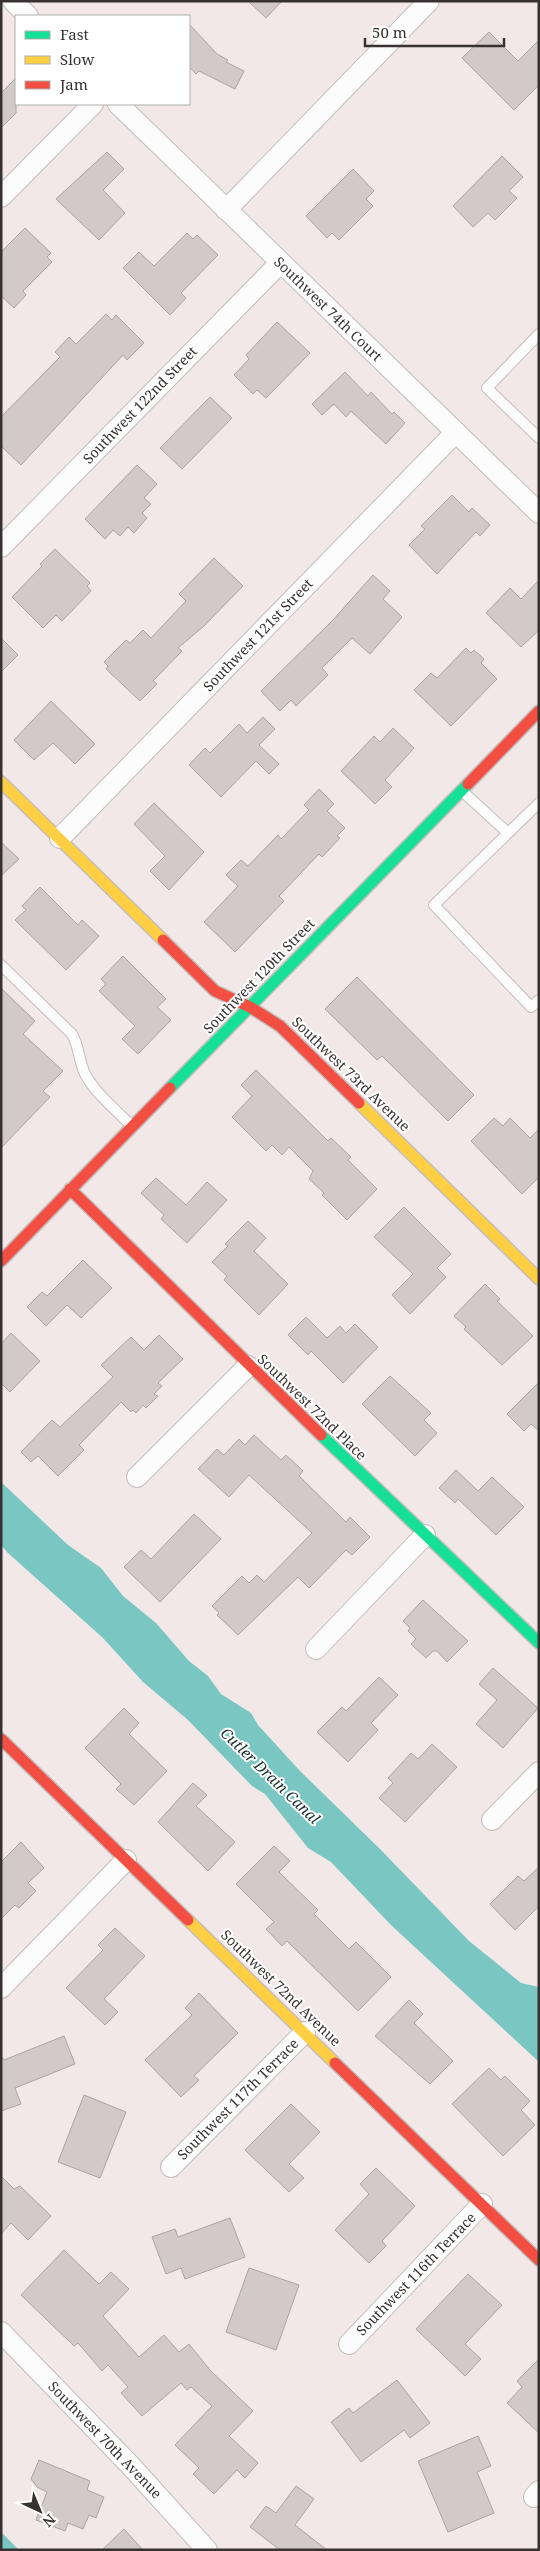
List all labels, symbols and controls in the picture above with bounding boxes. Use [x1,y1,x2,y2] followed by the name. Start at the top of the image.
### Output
[15,15,190,105] legend
[365,15,504,47] scale bar
[372,22,407,42] text: 50 m
[60,24,89,44] text: Fast
[60,49,94,69] text: Slow
[59,74,88,94] text: Jam
[270,252,386,365] street label: Southwest 74th Court
[78,342,201,468] street label: Southwest 122nd Street
[199,574,317,695] street label: Southwest 121st Street
[199,914,319,1037] street label: Southwest 120th Street
[288,1012,415,1135] street label: Southwest 73rd Avenue
[254,1350,371,1464] street label: Southwest 72nd Place
[217,1723,325,1828] water label: Cutler Drain Canal
[217,1925,345,2050] street label: Southwest 72nd Avenue
[173,2034,302,2163] street label: Southwest 117th Terrace
[352,2208,480,2339] street label: Southwest 116th Terrace
[44,2377,166,2502] street label: Southwest 70th Avenue
[15,2486,65,2536] north arrow
[39,2510,60,2531] text: N

